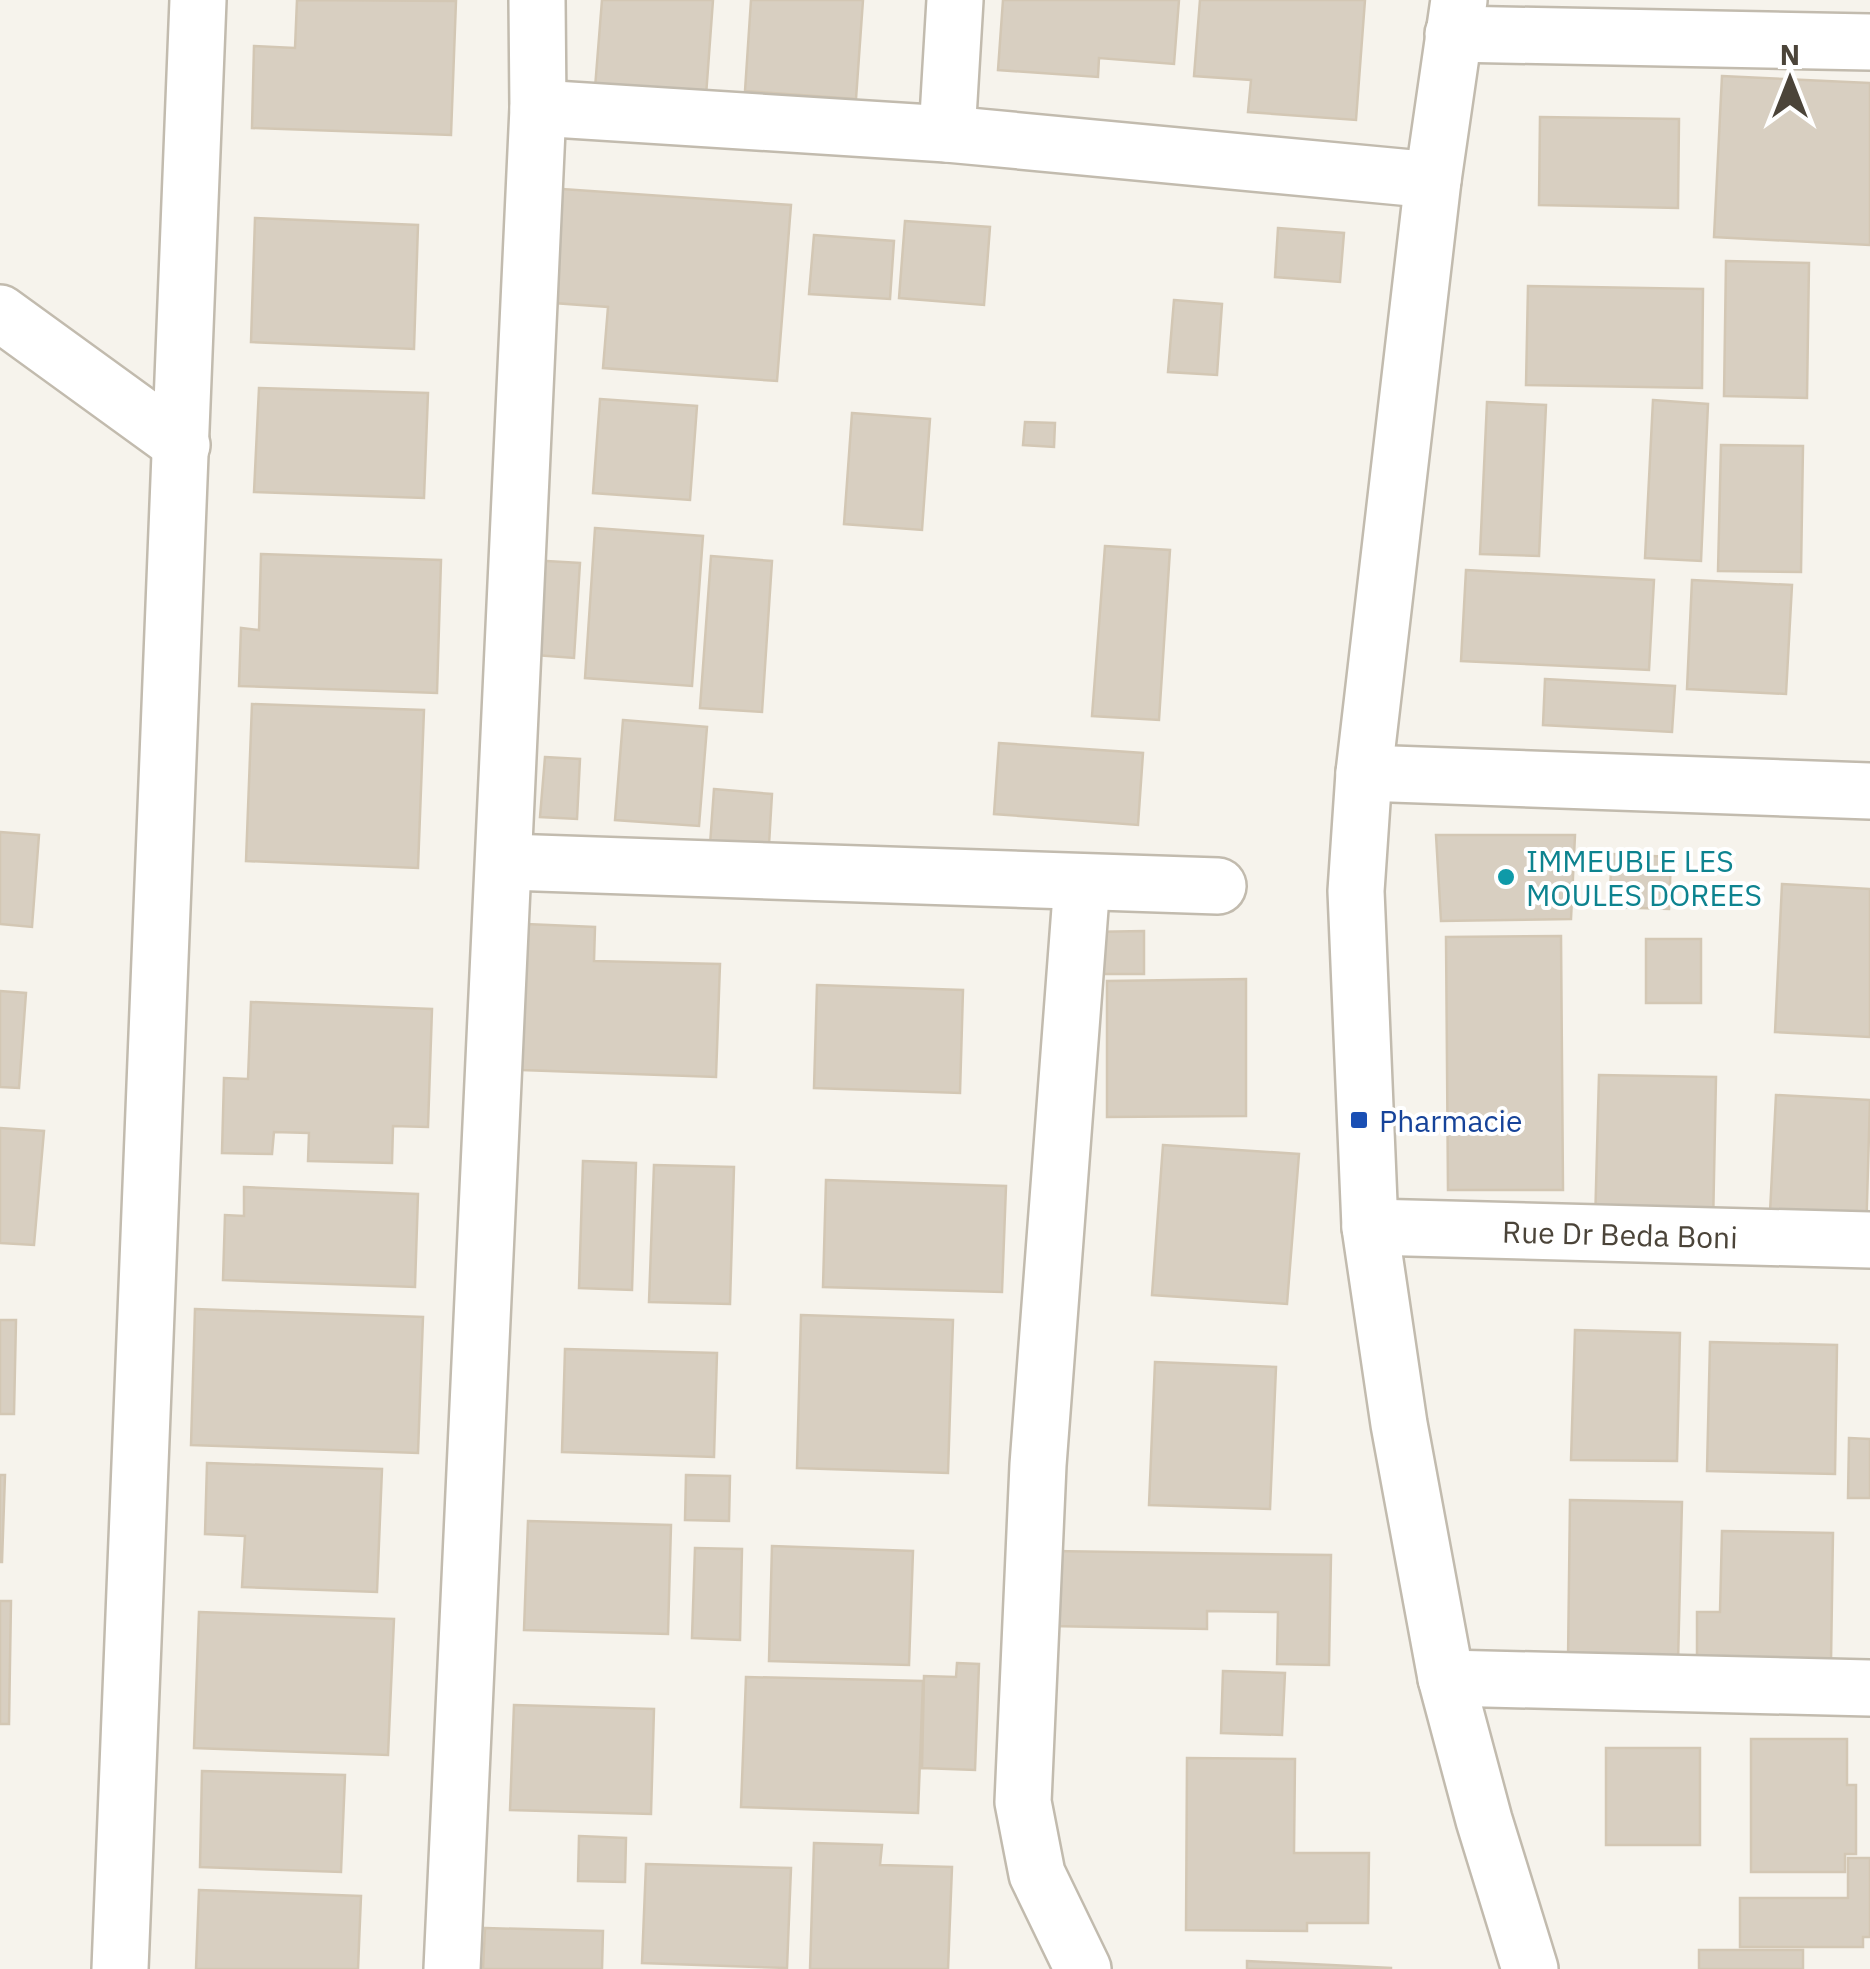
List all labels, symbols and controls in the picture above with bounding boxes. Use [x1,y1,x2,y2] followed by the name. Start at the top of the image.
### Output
[1740,30,1840,130] north arrow
[1780,36,1800,73] text: N
[1526,841,1762,914] place label: IMMEUBLE LES MOULES DOREES
[1495,866,1517,888] marker: IMMEUBLE LES MOULES DOREES
[1379,1101,1523,1140] place label: Pharmacie
[1348,1109,1370,1131] marker: Pharmacie
[1502,1211,1738,1256] street label: Rue Dr Beda Boni

